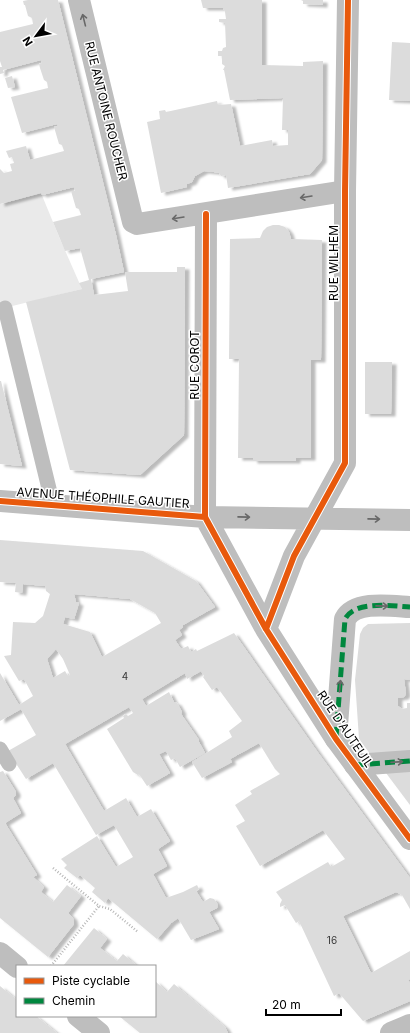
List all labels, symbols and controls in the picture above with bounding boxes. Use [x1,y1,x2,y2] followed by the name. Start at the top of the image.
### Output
[80,14,88,27] one-way arrow
[16,16,56,56] north arrow
[19,34,36,49] text: N
[82,40,131,182] street label: RUE ANTOINE ROUCHER
[300,194,313,202] one-way arrow
[172,214,185,222] one-way arrow
[326,225,341,301] street label: RUE WILHEM
[187,330,202,400] street label: RUE COROT
[16,484,190,511] street label: AVENUE THÉOPHILE GAUTIER
[237,513,250,521] one-way arrow
[367,515,380,523] one-way arrow
[375,602,388,610] one-way arrow
[122,670,128,682] house number: 4
[336,680,344,693] one-way arrow
[314,687,377,770] street label: RUE D'AUTEUIL
[390,759,403,766] one-way arrow
[327,934,337,946] house number: 16
[16,965,156,1017] legend
[52,973,130,988] text: Piste cyclable
[266,991,341,1017] scale bar
[52,993,95,1008] text: Chemin
[272,997,301,1012] text: 20 m

